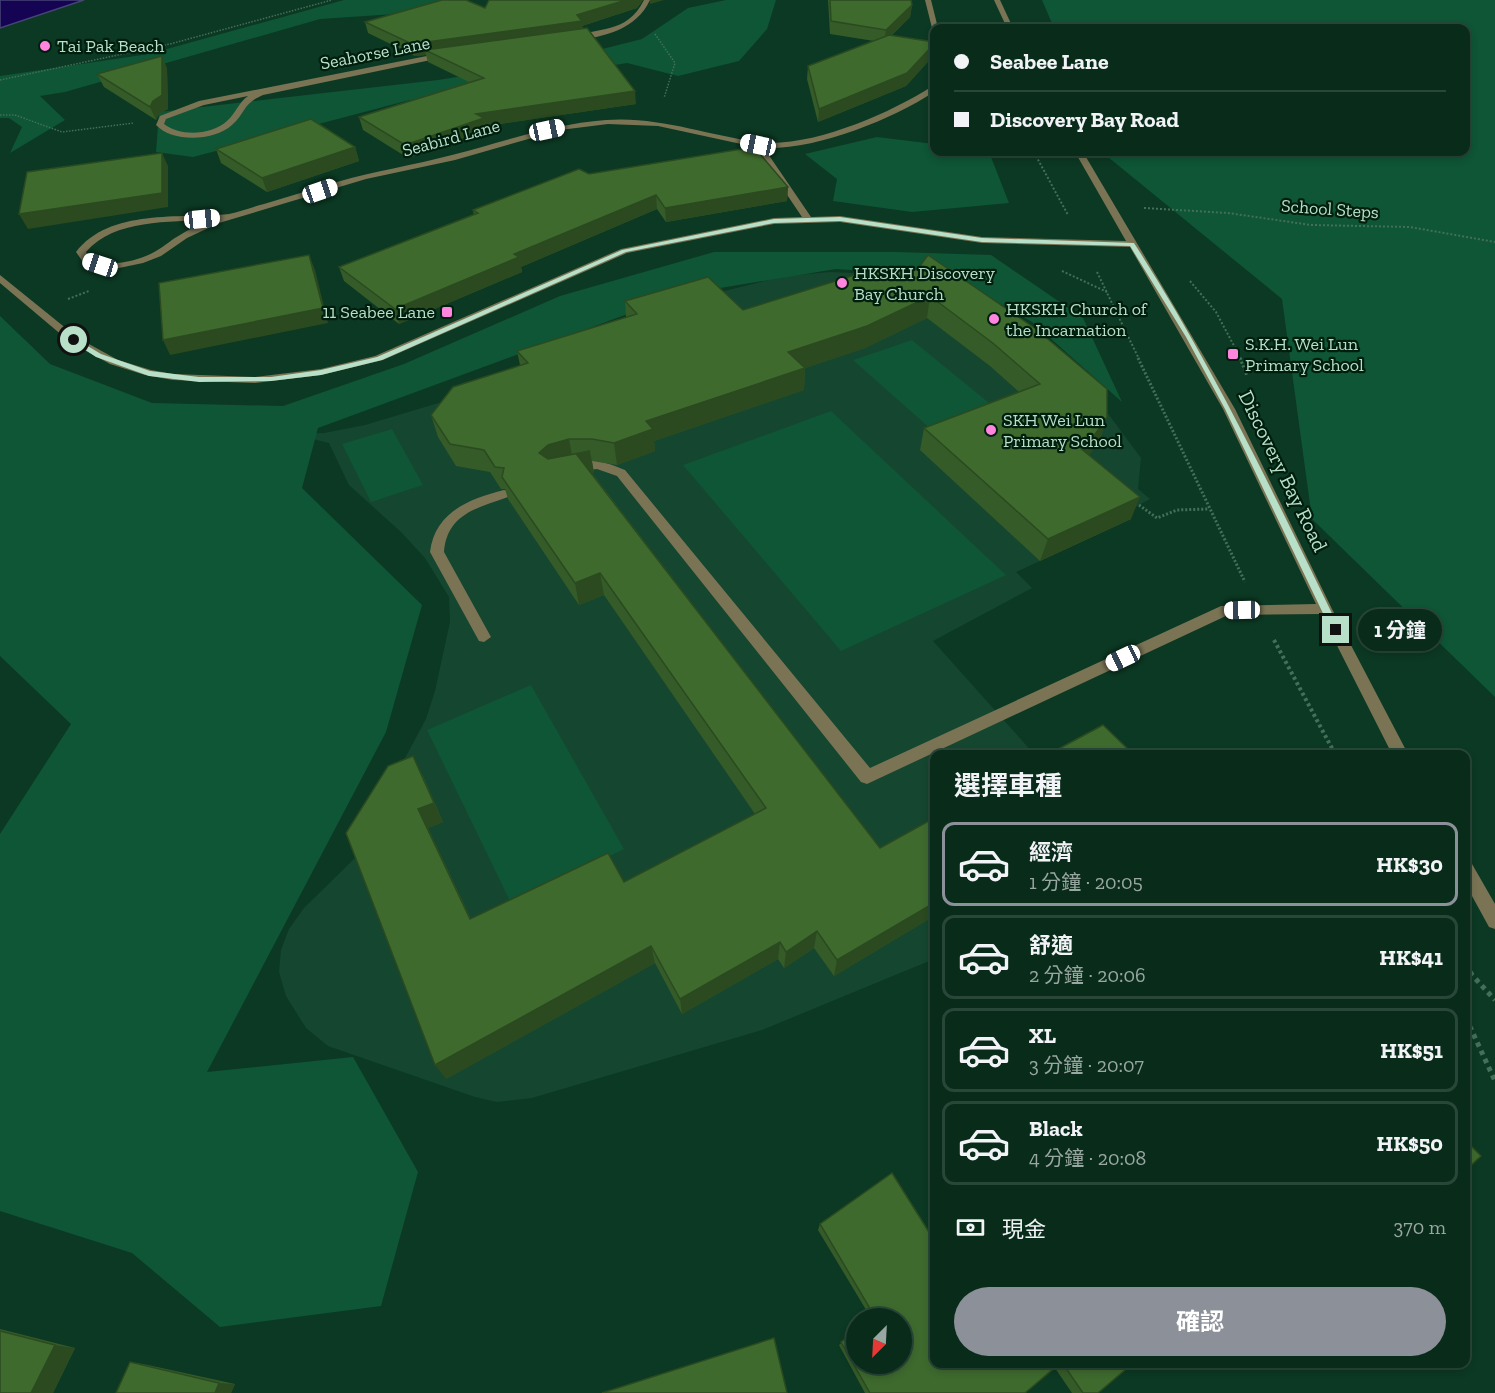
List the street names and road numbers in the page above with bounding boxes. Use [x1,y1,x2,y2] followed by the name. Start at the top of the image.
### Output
[318,32,432,74] street label: Seahorse Lane
[400,114,502,162] street label: Seabird Lane
[1280,195,1380,223] street label: School Steps
[1234,386,1334,556] street label: Discovery Bay Road

